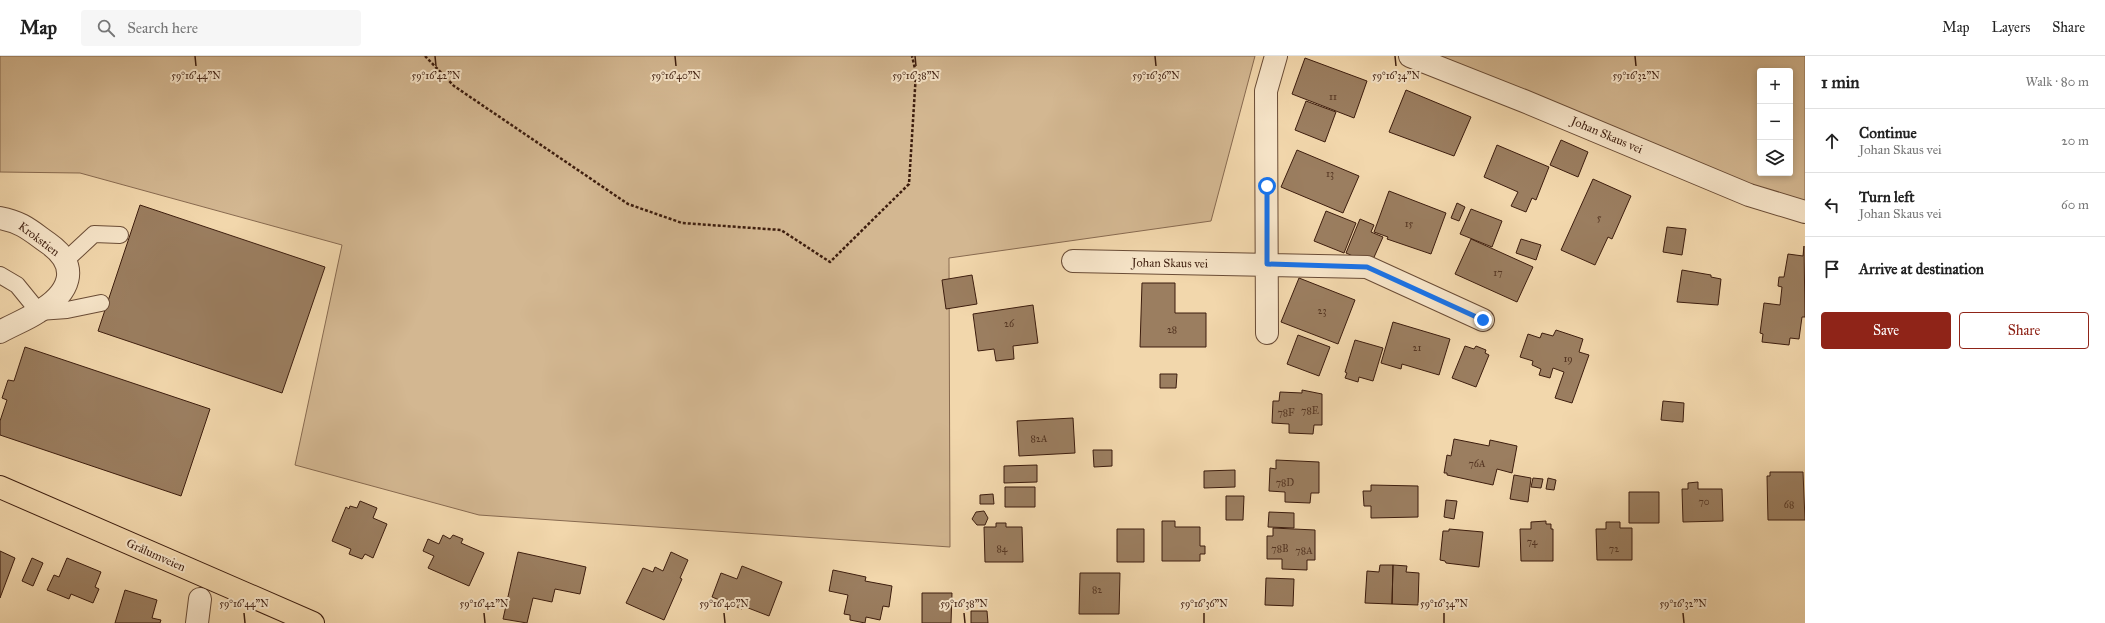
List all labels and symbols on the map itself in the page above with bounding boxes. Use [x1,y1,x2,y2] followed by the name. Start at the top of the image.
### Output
[171,70,221,82] text: 59°16'44"N
[412,70,461,82] text: 59°16'42"N
[651,70,701,82] text: 59°16'40"N
[892,70,940,82] text: 59°16'38"N
[1132,70,1180,82] text: 59°16'36"N
[1372,70,1420,82] text: 59°16'34"N
[1612,70,1660,82] text: 59°16'32"N
[1329,91,1337,103] house number: 11
[1567,113,1645,158] street label: Johan Skaus vei
[1326,168,1334,180] house number: 13
[1258,177,1276,195] route start
[1597,212,1602,224] house number: 5
[1405,218,1414,230] house number: 15
[16,219,63,259] street label: Krokstien
[1130,255,1209,272] street label: Johan Skaus vei
[1493,267,1503,279] house number: 17
[1318,305,1326,317] house number: 23
[1474,311,1492,329] route end
[1004,318,1015,330] house number: 26
[1167,324,1177,336] house number: 28
[1413,342,1421,354] house number: 21
[1563,353,1573,365] house number: 19
[1301,405,1319,417] house number: 78E
[1277,407,1295,419] house number: 78F
[1031,433,1048,445] house number: 82A
[1468,458,1486,470] house number: 76A
[1276,477,1294,489] house number: 78D
[1698,496,1710,508] house number: 70
[1784,499,1794,511] house number: 68
[124,536,188,574] street label: Grålumveien
[1527,536,1538,548] house number: 74
[997,543,1008,555] house number: 84
[1271,543,1289,555] house number: 78B
[1609,543,1619,555] house number: 72
[1295,545,1313,557] house number: 78A
[1092,584,1102,596] house number: 82
[219,598,269,610] text: 59°16'44"N
[460,598,509,610] text: 59°16'42"N
[699,598,749,610] text: 59°16'40"N
[940,598,988,610] text: 59°16'38"N
[1180,598,1228,610] text: 59°16'36"N
[1420,598,1468,610] text: 59°16'34"N
[1659,598,1707,610] text: 59°16'32"N

